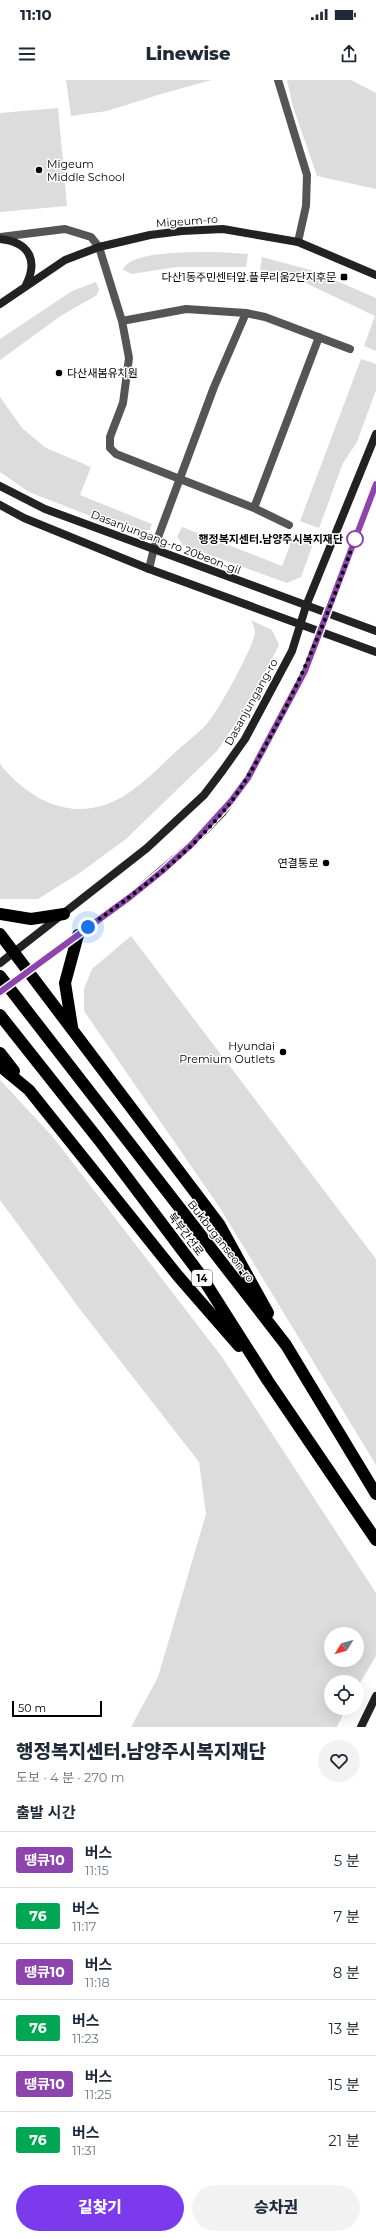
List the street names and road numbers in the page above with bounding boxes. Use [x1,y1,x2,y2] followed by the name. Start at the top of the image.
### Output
[156,212,219,230] street label: Migeum-ro
[89,507,243,577] street label: Dasanjungang-ro 20beon-gil
[221,656,281,748] street label: Dasanjungang-ro
[185,1197,257,1285] street label: Bukbuganseon-ro
[165,1210,207,1258] street label: 북부간선로
[192,1270,212,1286] road number: 14

